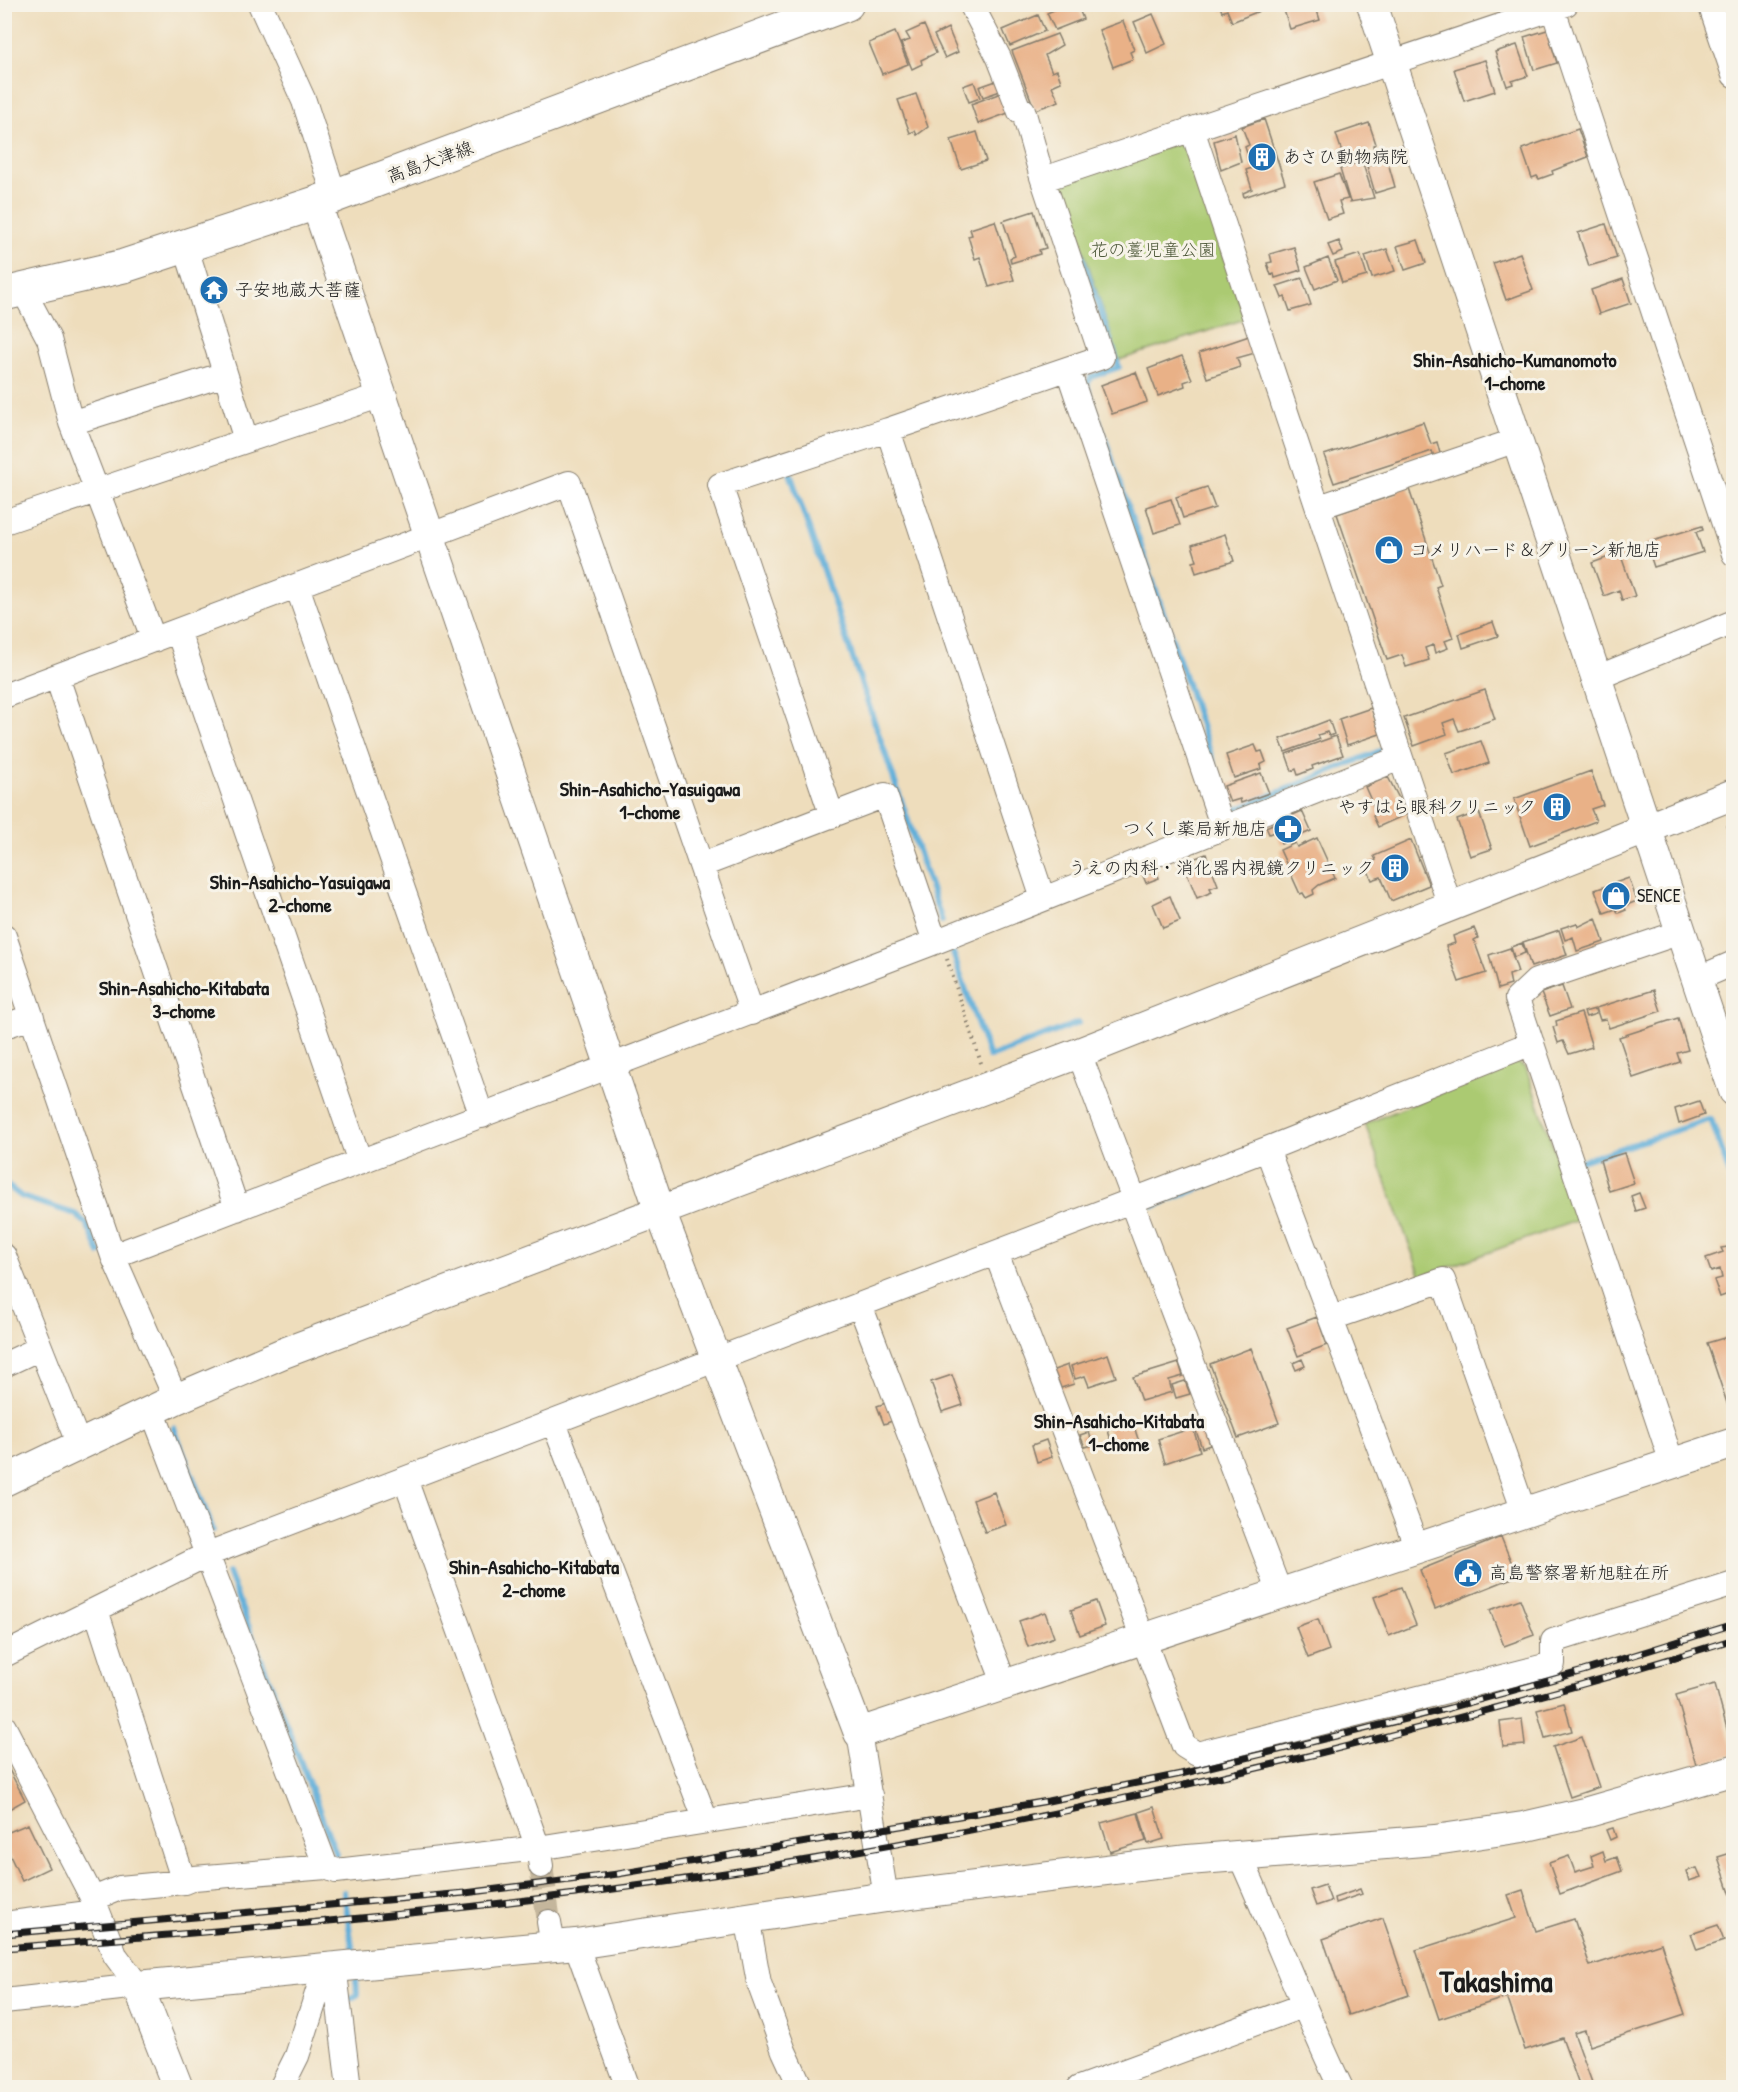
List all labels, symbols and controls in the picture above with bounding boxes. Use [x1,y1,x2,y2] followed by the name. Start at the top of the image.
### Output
[383,134,476,189] street label: 高島大津線
[1246,141,1278,173] building icon: あさひ動物病院
[1283,144,1408,169] place label: あさひ動物病院
[1090,237,1216,262] park label: 花の薹児童公園
[198,274,230,306] temple icon: 子安地蔵大菩薩
[235,277,361,302] place label: 子安地蔵大菩薩
[1413,346,1617,396] district label: Shin-Asahicho-Kumanomoto 1-chome
[1373,534,1405,566] shop icon: コメリハード＆グリーン新旭店
[1410,537,1661,562] place label: コメリハード＆グリーン新旭店
[560,775,740,825] district label: Shin-Asahicho-Yasuigawa 1-chome
[1541,791,1573,823] building icon: やすはら眼科クリニック
[1338,794,1536,819] place label: やすはら眼科クリニック
[1272,813,1304,845] pharmacy icon: つくし薬局新旭店
[1123,816,1267,841] place label: つくし薬局新旭店
[1379,852,1411,884] building icon: うえの内科・消化器内視鏡クリニック
[1068,855,1374,880] place label: うえの内科・消化器内視鏡クリニック
[210,868,390,918] district label: Shin-Asahicho-Yasuigawa 2-chome
[1600,880,1632,912] shop icon: SENCE
[1637,883,1681,908] place label: SENCE
[99,974,269,1024] district label: Shin-Asahicho-Kitabata 3-chome
[1034,1407,1204,1457] district label: Shin-Asahicho-Kitabata 1-chome
[449,1553,619,1603] district label: Shin-Asahicho-Kitabata 2-chome
[1452,1557,1484,1589] public building icon: 高島警察署新旭駐在所
[1489,1560,1669,1585] place label: 高島警察署新旭駐在所
[1438,1961,1553,2001] district label: Takashima

